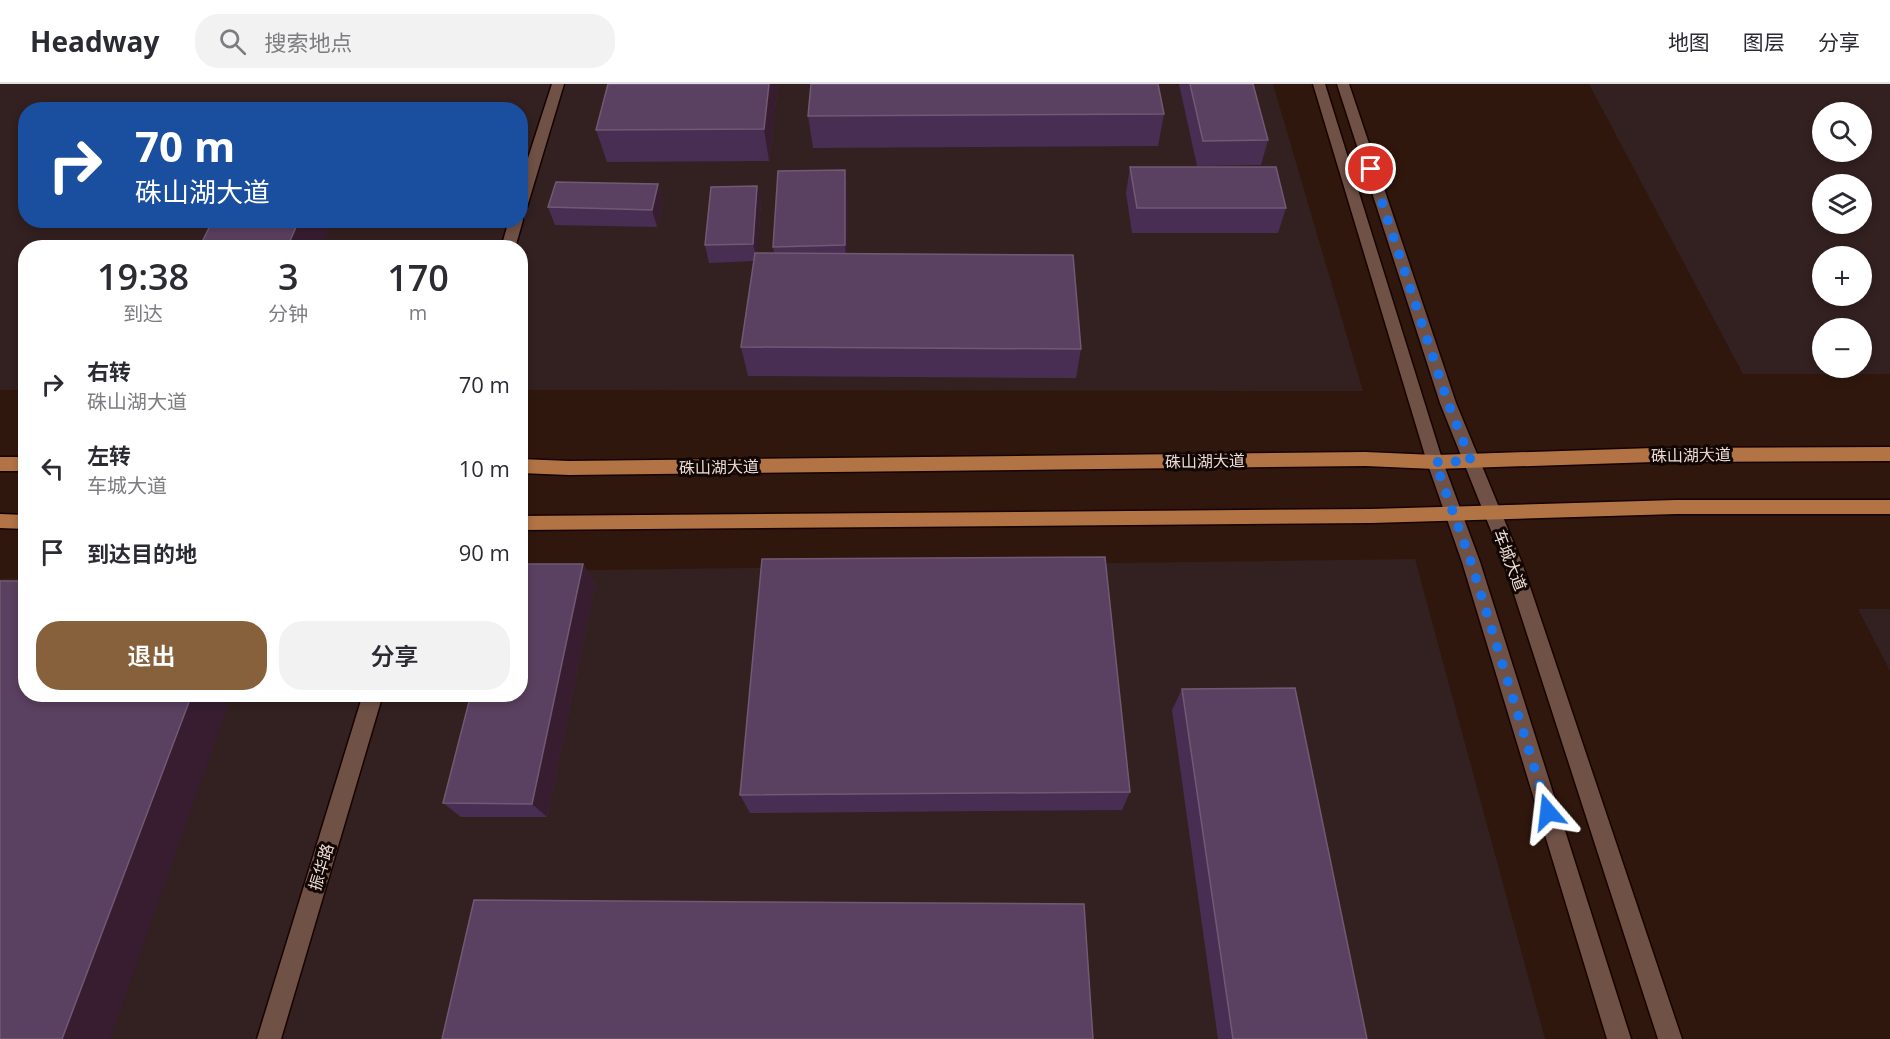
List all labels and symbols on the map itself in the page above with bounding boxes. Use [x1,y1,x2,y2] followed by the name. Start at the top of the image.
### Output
[1345,143,1396,194] pin
[1651,443,1731,467] street label: 硃山湖大道
[1165,449,1245,473] street label: 硃山湖大道
[679,455,759,479] street label: 硃山湖大道
[1488,526,1532,594] street label: 车城大道
[1516,780,1580,844] position arrow
[303,841,339,893] street label: 振华路

